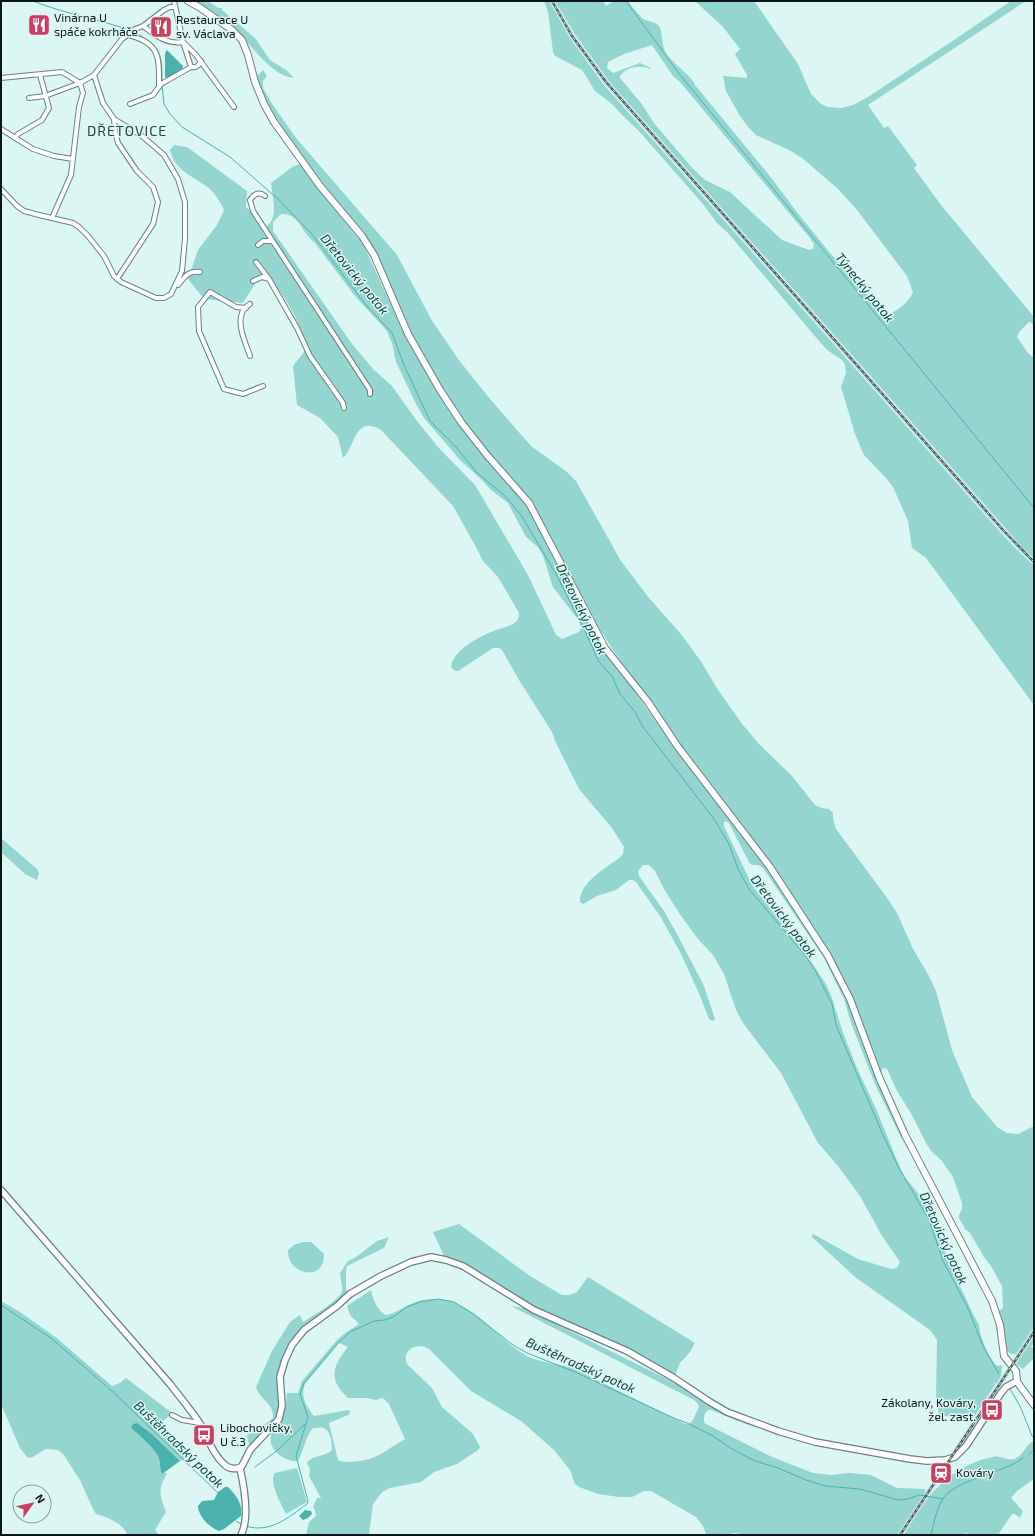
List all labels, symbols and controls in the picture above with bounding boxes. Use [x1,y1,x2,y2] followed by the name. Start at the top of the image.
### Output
[54,10,138,38] place label: Vinárna U spáče kokrháče
[26,12,52,38] restaurant icon: Vinárna U spáče kokrháče
[176,12,248,40] place label: Restaurace U sv. Václava
[148,14,174,40] restaurant icon: Restaurace U sv. Václava
[87,122,167,139] district label: DŘETOVICE
[317,230,393,318] water label: Dřetovický potok
[832,249,898,325] water label: Týnecký potok
[553,561,611,657] water label: Dřetovický potok
[748,871,820,961] water label: Dřetovický potok
[916,1189,972,1287] water label: Dřetovický potok
[524,1334,638,1396] water label: Buštěhradský potok
[881,1395,976,1423] place label: Zákolany, Kováry, žel. zast.
[131,1397,227,1491] water label: Buštěhradský potok
[979,1397,1005,1423] bus stop icon: Zákolany, Kováry, žel. zast.
[220,1420,292,1448] place label: Libochovičky, U č.3
[191,1422,217,1448] bus stop icon: Libochovičky, U č.3
[928,1460,954,1486] station icon: Kováry
[956,1465,994,1479] place label: Kováry
[12,1484,52,1524] north arrow
[33,1491,48,1505] text: N

